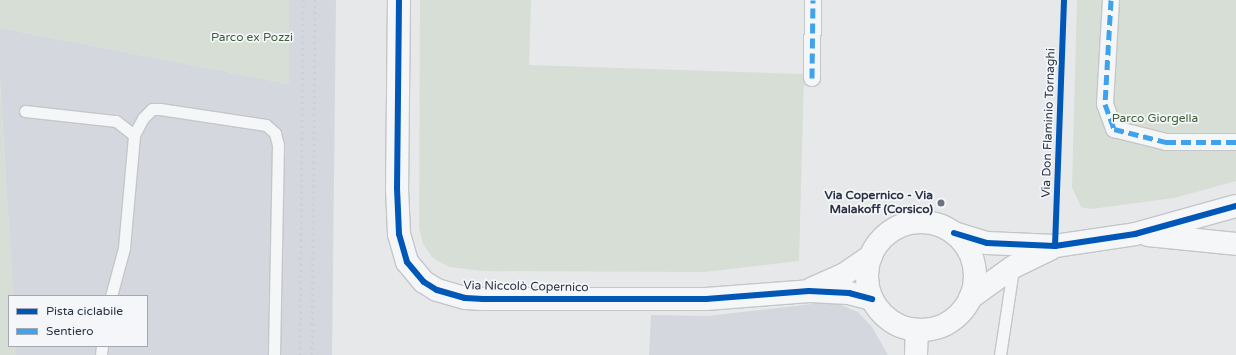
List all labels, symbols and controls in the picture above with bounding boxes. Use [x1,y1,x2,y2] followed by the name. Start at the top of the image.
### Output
[211,31,293,45] park label: Parco ex Pozzi
[1039,48,1059,198] street label: Via Don Flaminio Tornaghi
[1112,112,1198,126] park label: Parco Giorgella
[825,189,933,217] place label: Via Copernico - Via Malakoff (Corsico)
[936,198,946,208] marker: Via Copernico - Via Malakoff (Corsico)
[463,279,589,295] street label: Via Niccolò Copernico
[8,295,148,347] legend
[46,304,123,318] text: Pista ciclabile
[46,324,93,338] text: Sentiero

